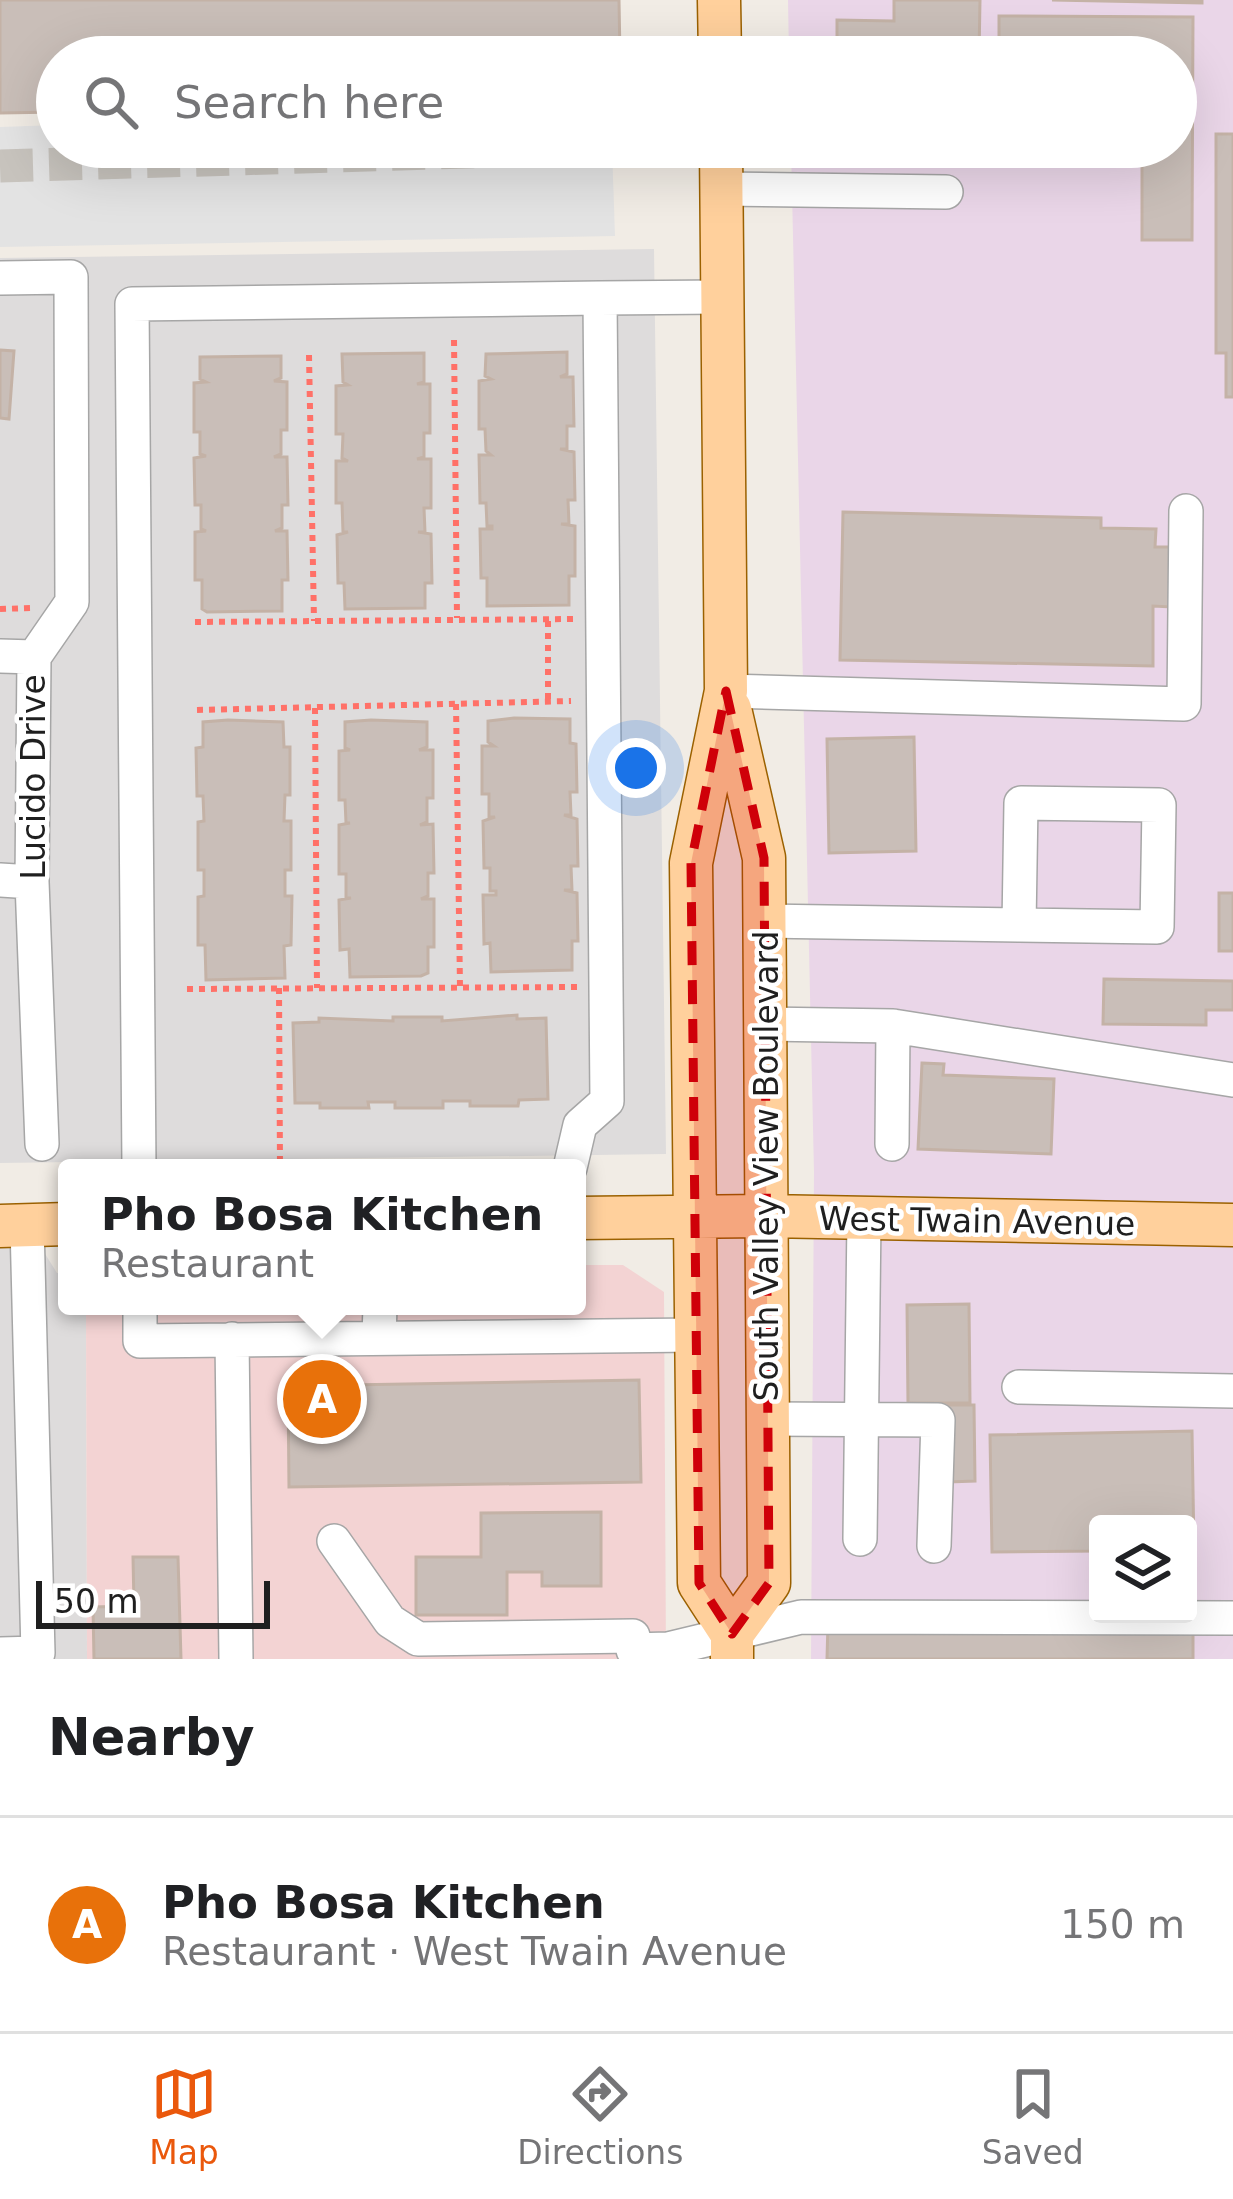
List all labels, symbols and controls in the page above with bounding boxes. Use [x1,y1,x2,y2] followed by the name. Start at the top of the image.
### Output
[36,36,1197,168] search box
[78,69,144,135] icon: search
[174,76,444,129] text: Search here
[14,674,53,880] street label: Lucido Drive
[606,738,666,798] your location
[747,931,786,1402] street label: South Valley View Boulevard
[58,1159,586,1315] popup
[101,1188,543,1241] text: Pho Bosa Kitchen
[818,1199,1136,1243] street label: West Twain Avenue
[101,1241,314,1286] text: Restaurant
[283,1354,361,1444] pin: A
[1089,1515,1197,1623] map controls
[1089,1515,1197,1623] button: layers
[36,1575,270,1628] scale bar
[54,1582,139,1621] text: 50 m
[48,1708,255,1767] text: Nearby
[162,1876,605,1929] text: Pho Bosa Kitchen
[72,1902,102,1947] text: A
[1060,1902,1185,1947] text: 150 m
[162,1929,787,1974] text: Restaurant · West Twain Avenue
[149,2061,219,2172] tab: Map
[517,2061,683,2172] tab: Directions
[982,2061,1084,2172] tab: Saved

